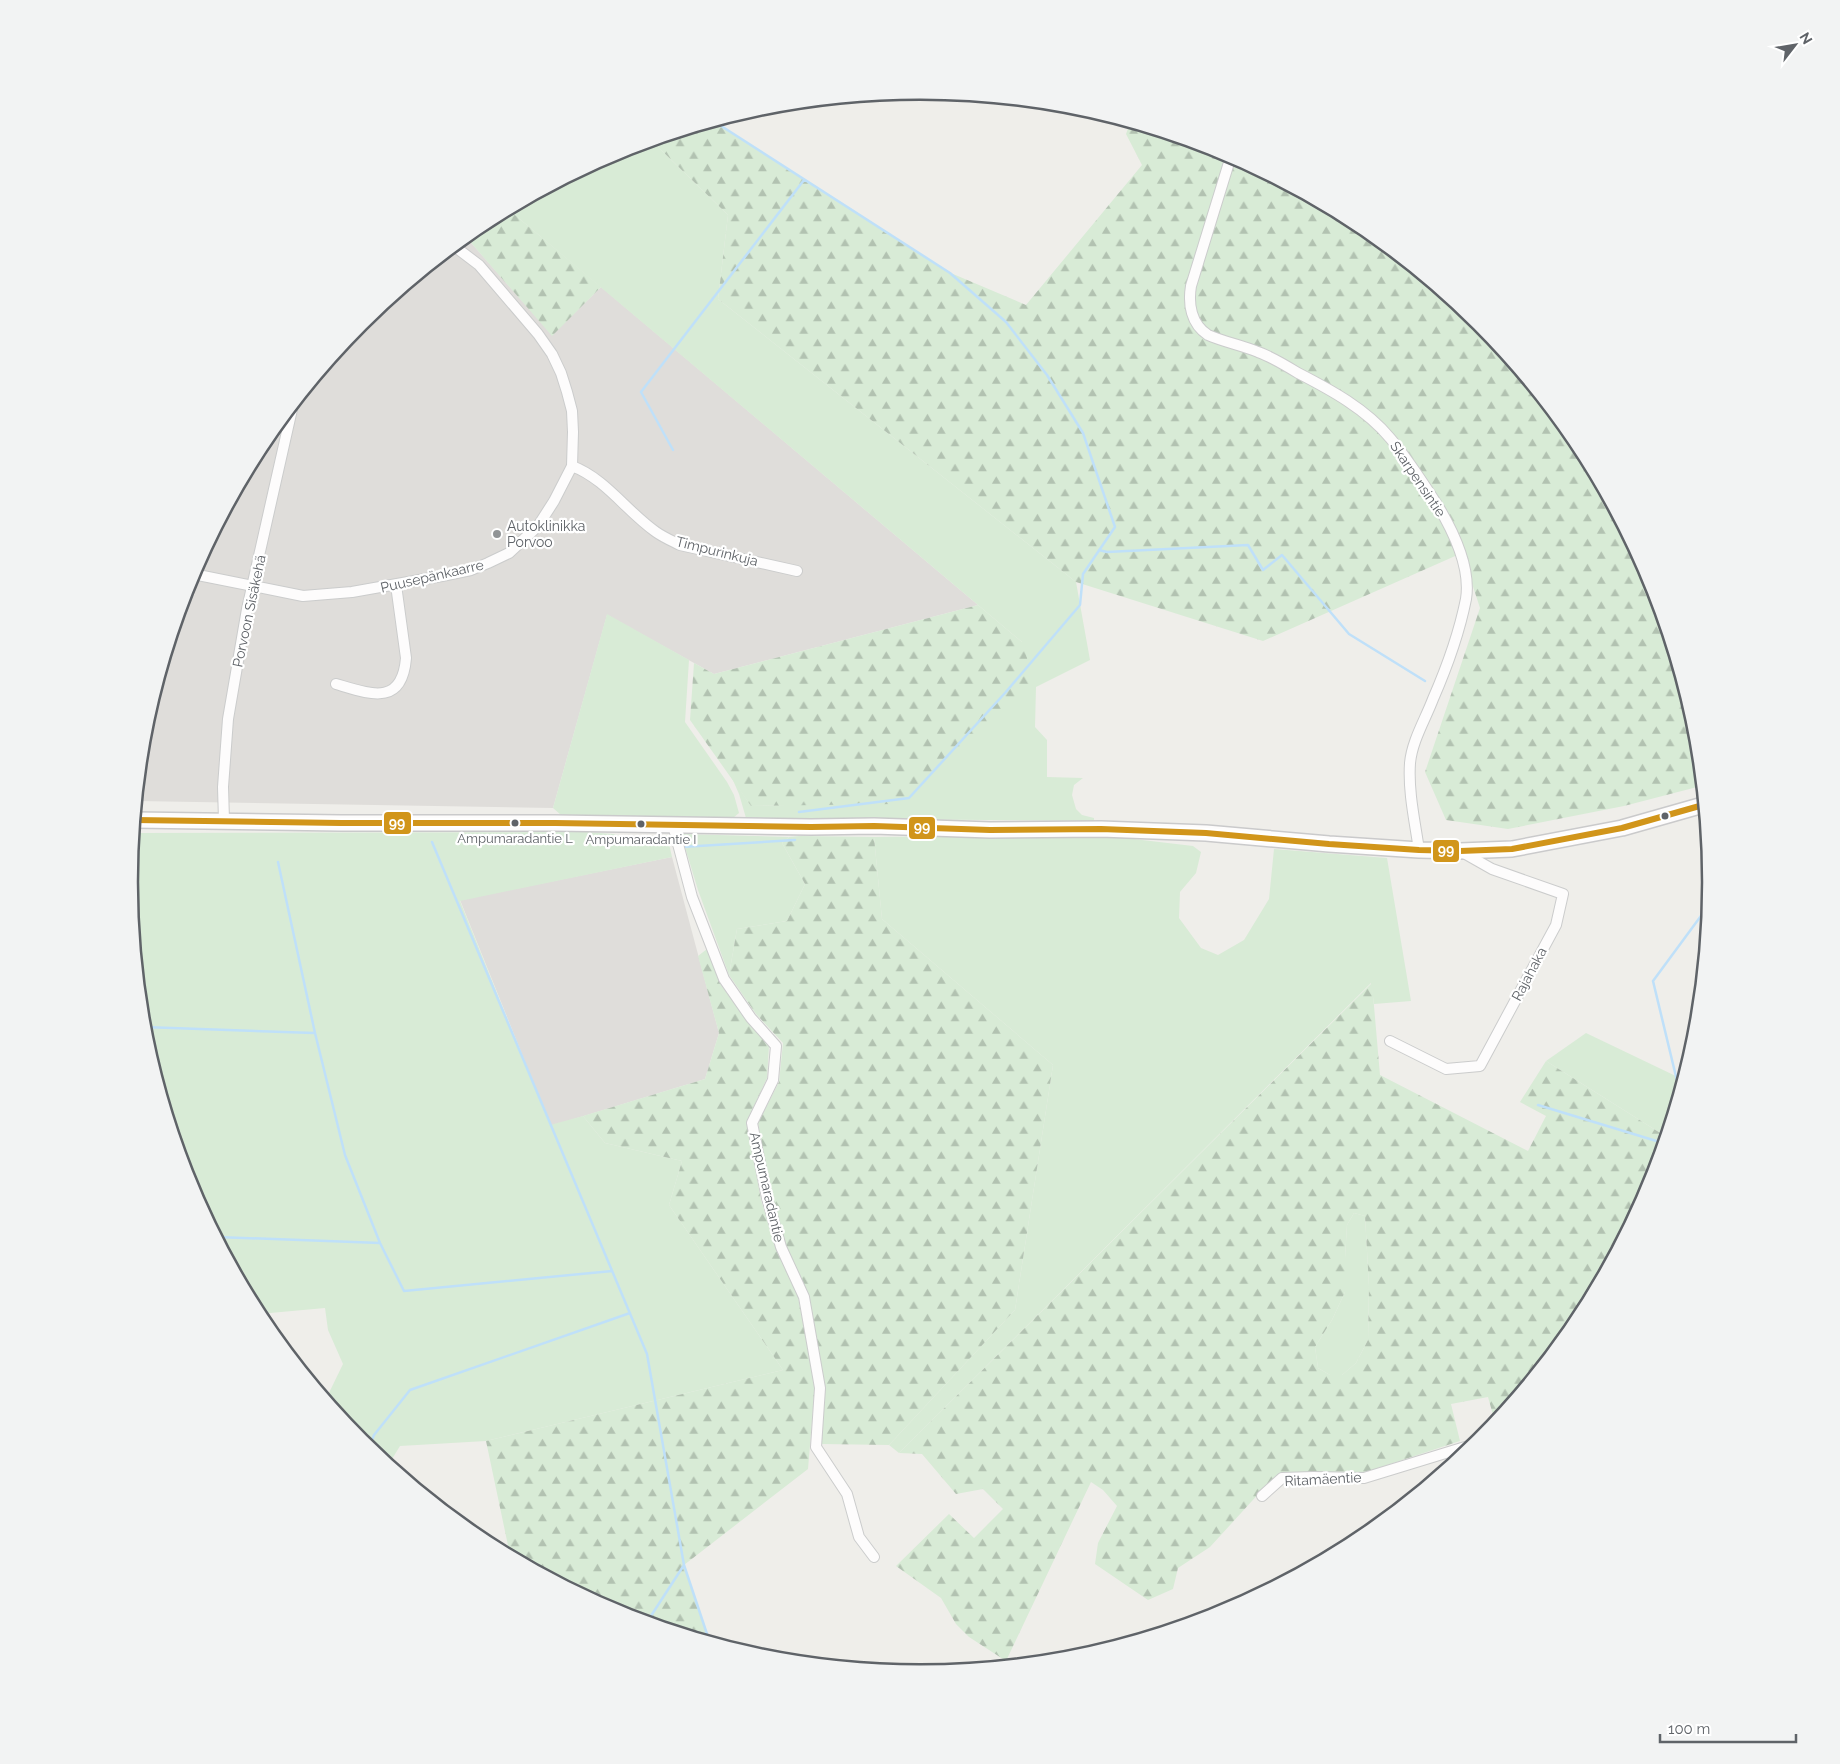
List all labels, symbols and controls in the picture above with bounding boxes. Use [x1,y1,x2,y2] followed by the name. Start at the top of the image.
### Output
[1770,20,1820,70] north arrow
[1797,30,1816,47] text: N
[1387,438,1449,520] street label: Skarpensintie
[507,518,585,550] place label: Autoklinikka Porvoo
[491,528,503,540] marker: Autoklinikka Porvoo
[674,533,760,569] street label: Timpurinkuja
[229,553,269,669] street label: Porvoon Sisäkehä
[379,556,485,596] street label: Puusepänkaarre
[383,811,412,835] line badge: 99
[1660,811,1670,821] unlabelled marker
[389,815,405,831] text: 99
[908,816,936,840] line badge: 99
[510,818,520,828] marker: Ampumaradantie L
[636,819,646,829] marker: Ampumaradantie I
[914,819,930,835] text: 99
[457,831,573,846] place label: Ampumaradantie L
[585,832,697,847] place label: Ampumaradantie I
[1432,839,1460,863] line badge: 99
[1438,842,1454,858] text: 99
[1508,945,1550,1003] street label: Rajahaka
[747,1130,787,1244] street label: Ampumaradantie
[1284,1469,1362,1489] street label: Ritamäentie
[1660,1712,1796,1744] scale bar
[1668,1720,1710,1738] text: 100 m

